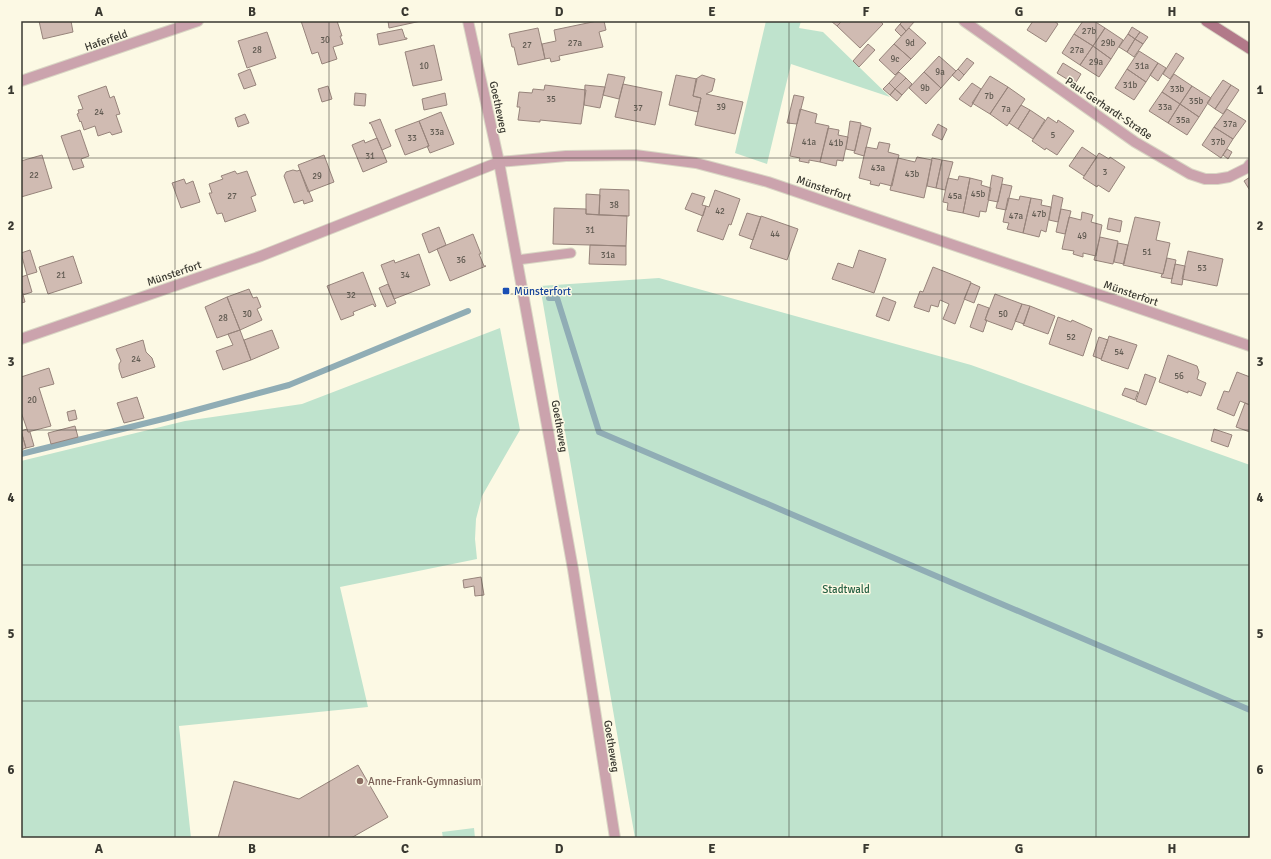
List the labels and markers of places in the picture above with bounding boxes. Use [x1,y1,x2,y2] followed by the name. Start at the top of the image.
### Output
[514,285,571,298] place label: Münsterfort
[501,286,511,296] marker: Münsterfort
[368,775,482,788] place label: Anne-Frank-Gymnasium
[355,776,365,786] marker: Anne-Frank-Gymnasium

